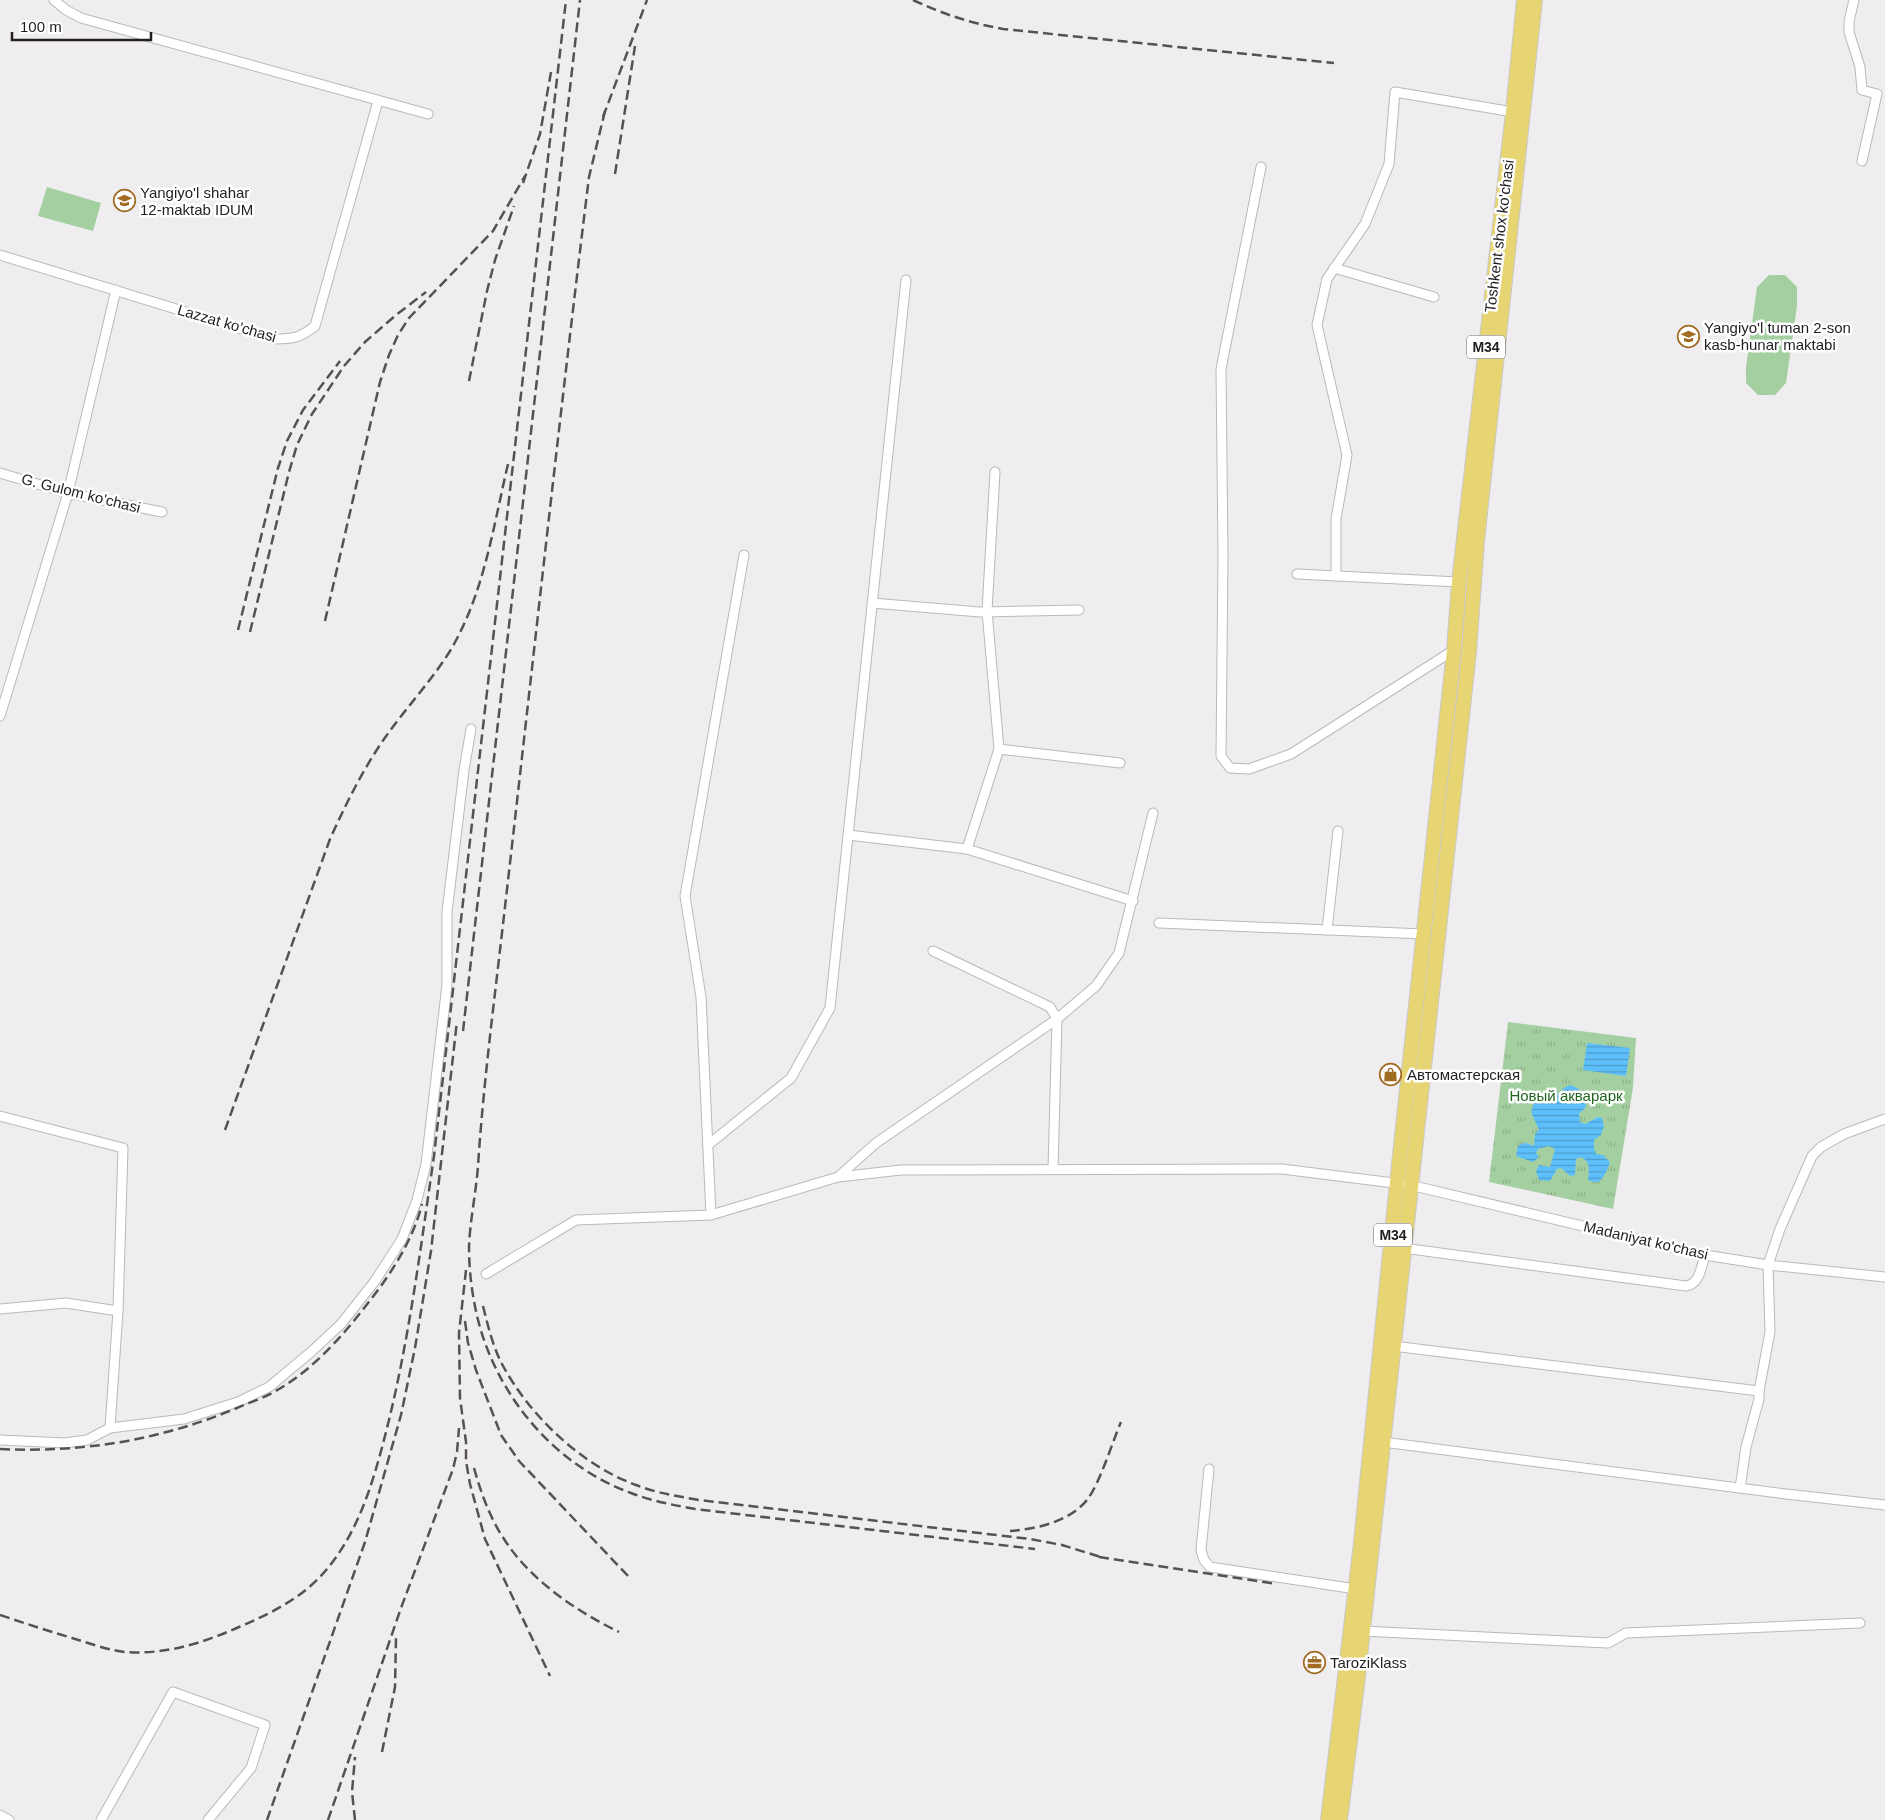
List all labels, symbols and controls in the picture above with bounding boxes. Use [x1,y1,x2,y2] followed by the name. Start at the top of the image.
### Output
[12,10,151,42] scale bar
[20,18,62,35] text: 100 m
[1481,159,1517,313] street label: Toshkent shox ko'chasi
[140,184,253,218] place label: Yangiyo'l shahar 12-maktab IDUM
[112,189,136,213] school or university icon: Yangiyo'l shahar 12-maktab IDUM
[176,301,278,345] street label: Lazzat ko'chasi
[1704,319,1851,353] place label: Yangiyo'l tuman 2-son kasb-hunar maktabi
[1676,324,1700,348] school or university icon: Yangiyo'l tuman 2-son kasb-hunar maktabi
[1467,336,1505,358] road number: M34
[20,470,142,516] street label: G. Gulom ko'chasi
[1379,1062,1403,1086] shop icon: Автомастерская
[1407,1066,1520,1083] place label: Автомастерская
[1509,1087,1623,1104] park label: Новый акварарк
[1582,1217,1710,1263] street label: Madaniyat ko'chasi
[1374,1224,1412,1246] road number: M34
[1302,1650,1326,1674] office icon: TaroziKlass
[1330,1654,1407,1671] place label: TaroziKlass

